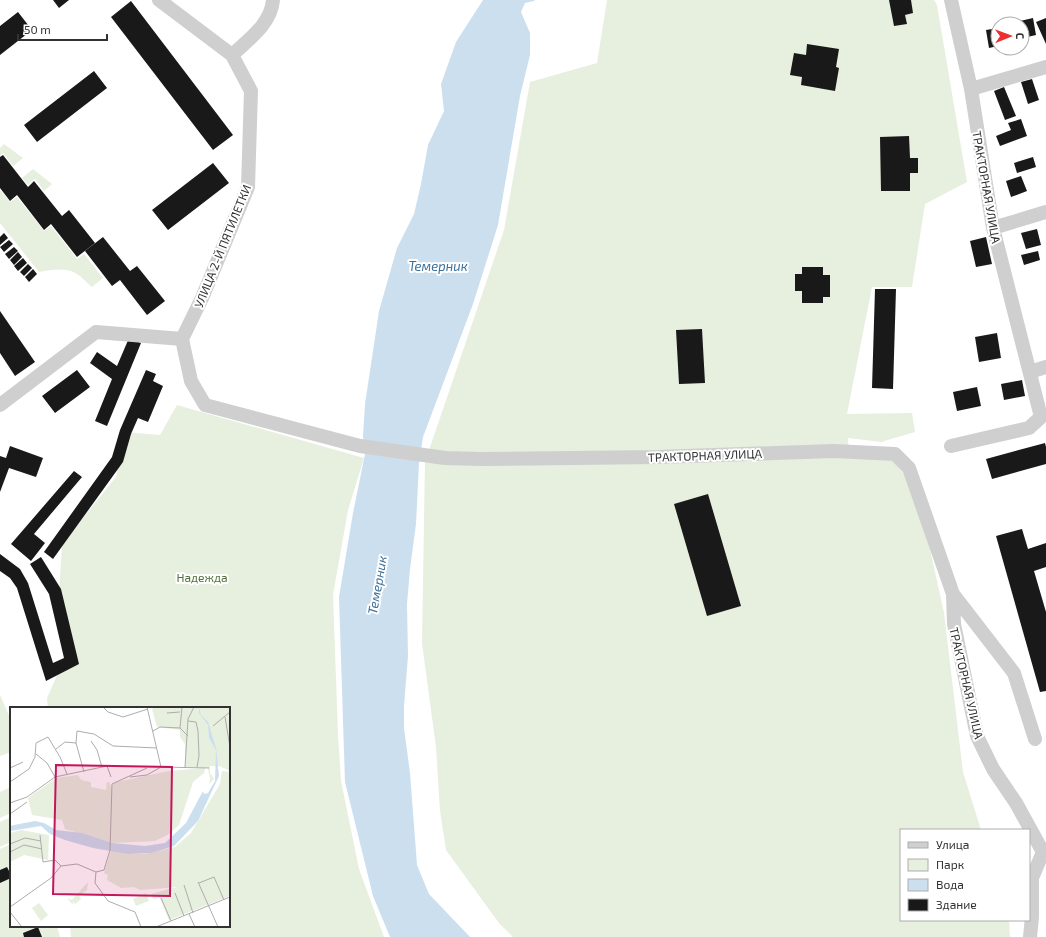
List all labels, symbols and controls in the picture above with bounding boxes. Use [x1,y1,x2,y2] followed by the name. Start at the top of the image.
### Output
[18,16,107,42] scale bar
[990,16,1030,56] north arrow
[24,22,51,36] text: 50 m
[1014,32,1027,40] text: С
[970,130,1004,245] street label: ТРАКТОРНАЯ УЛИЦА
[191,182,253,310] street label: УЛИЦА 2-Й ПЯТИЛЕТКИ
[408,258,468,274] water label: Темерник
[648,446,763,464] street label: ТРАКТОРНАЯ УЛИЦА
[364,554,390,616] water label: Темерник
[176,570,228,584] park label: Надежда
[947,626,987,741] street label: ТРАКТОРНАЯ УЛИЦА
[10,707,230,927] inset map
[900,829,1030,921] legend
[936,837,969,851] text: Улица
[936,857,965,871] text: Парк
[936,877,964,891] text: Вода
[936,897,977,911] text: Здание

